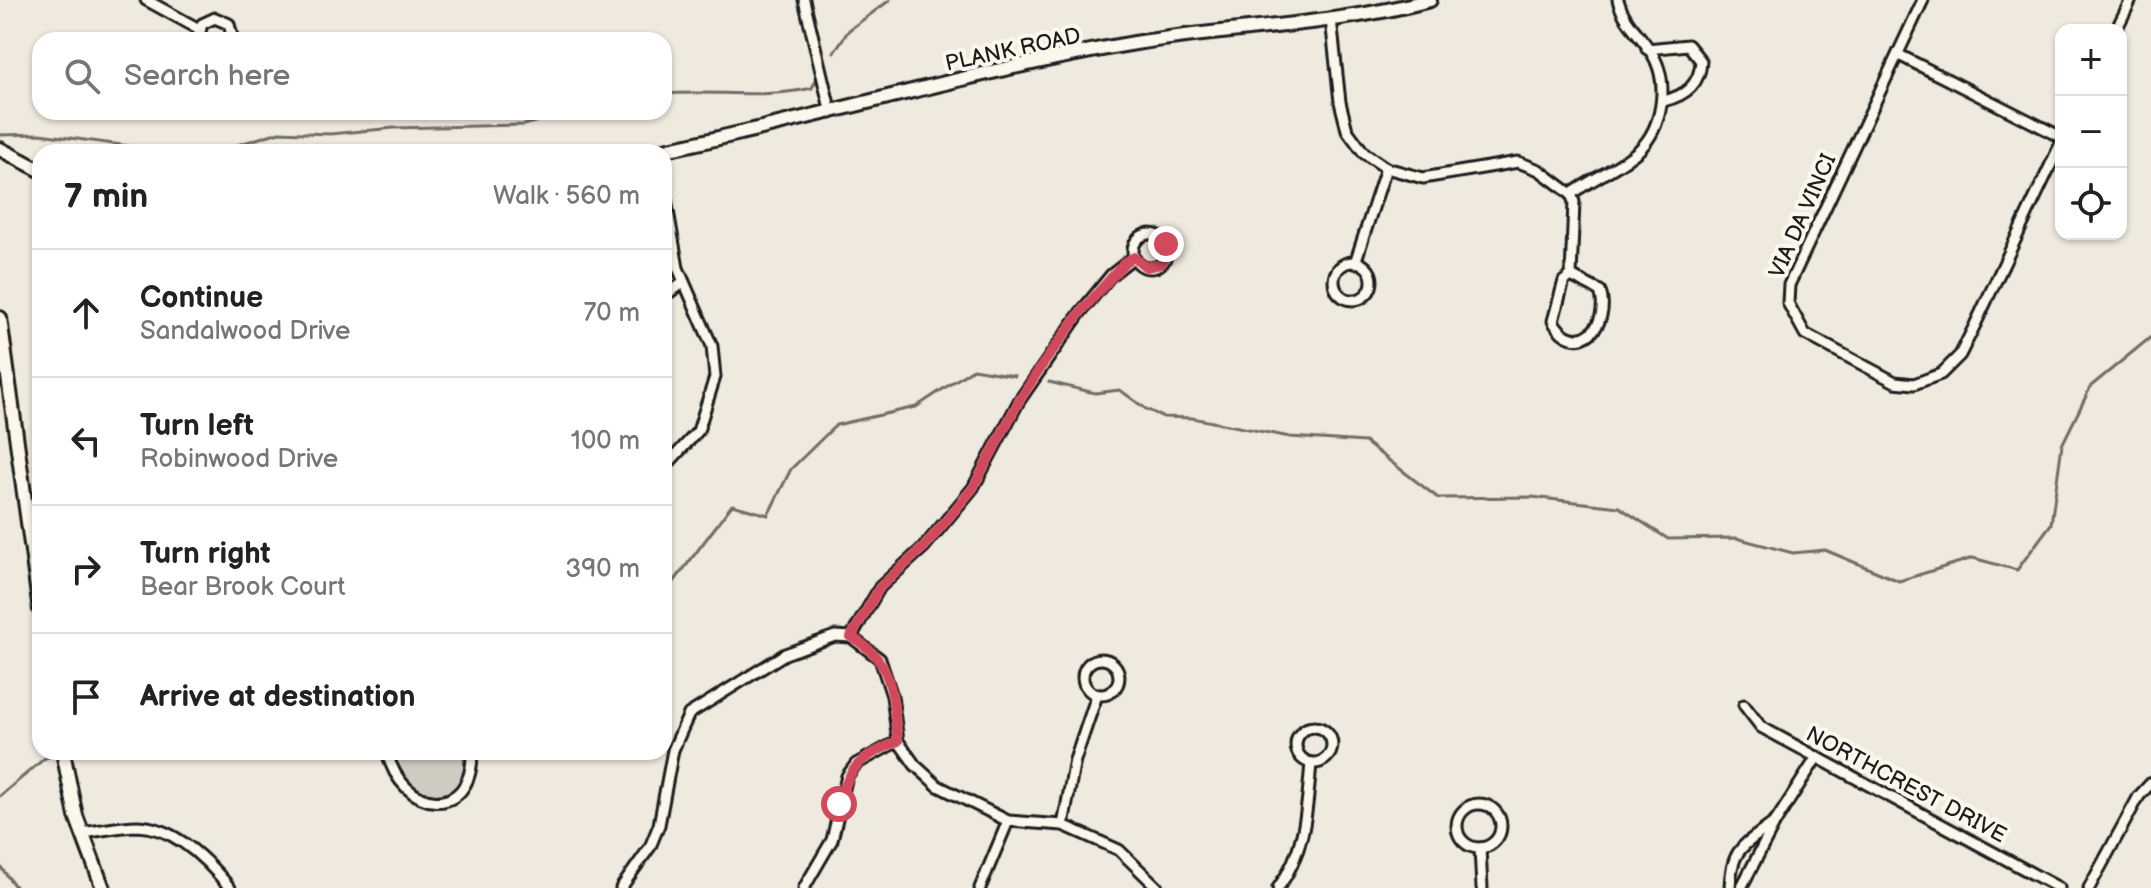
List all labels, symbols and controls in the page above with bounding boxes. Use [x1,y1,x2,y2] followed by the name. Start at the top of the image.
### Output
[943,22,1083,78] street label: PLANK ROAD
[2055,24,2127,240] map controls
[2055,24,2127,96] button: +
[32,32,672,120] search box
[60,54,104,98] icon: search
[124,58,290,94] text: Search here
[2055,96,2127,168] button: −
[1764,149,1843,282] street label: VIA DA VINCI
[2055,168,2127,240] button: locate
[64,176,148,217] text: 7 min
[493,181,640,212] text: Walk · 560 m
[1148,226,1184,262] route end
[140,280,263,316] text: Continue
[64,291,108,335] icon: ahead
[583,298,640,329] text: 70 m
[140,316,350,347] text: Sandalwood Drive
[140,408,254,444] text: Turn left
[64,419,108,463] icon: left
[571,426,640,457] text: 100 m
[140,444,338,475] text: Robinwood Drive
[140,536,271,572] text: Turn right
[64,547,108,591] icon: right
[565,554,640,585] text: 390 m
[140,572,345,603] text: Bear Brook Court
[64,675,108,719] icon: arrive
[140,679,416,715] text: Arrive at destination
[1801,721,2011,849] street label: NORTHCREST DRIVE
[821,786,857,822] route start

